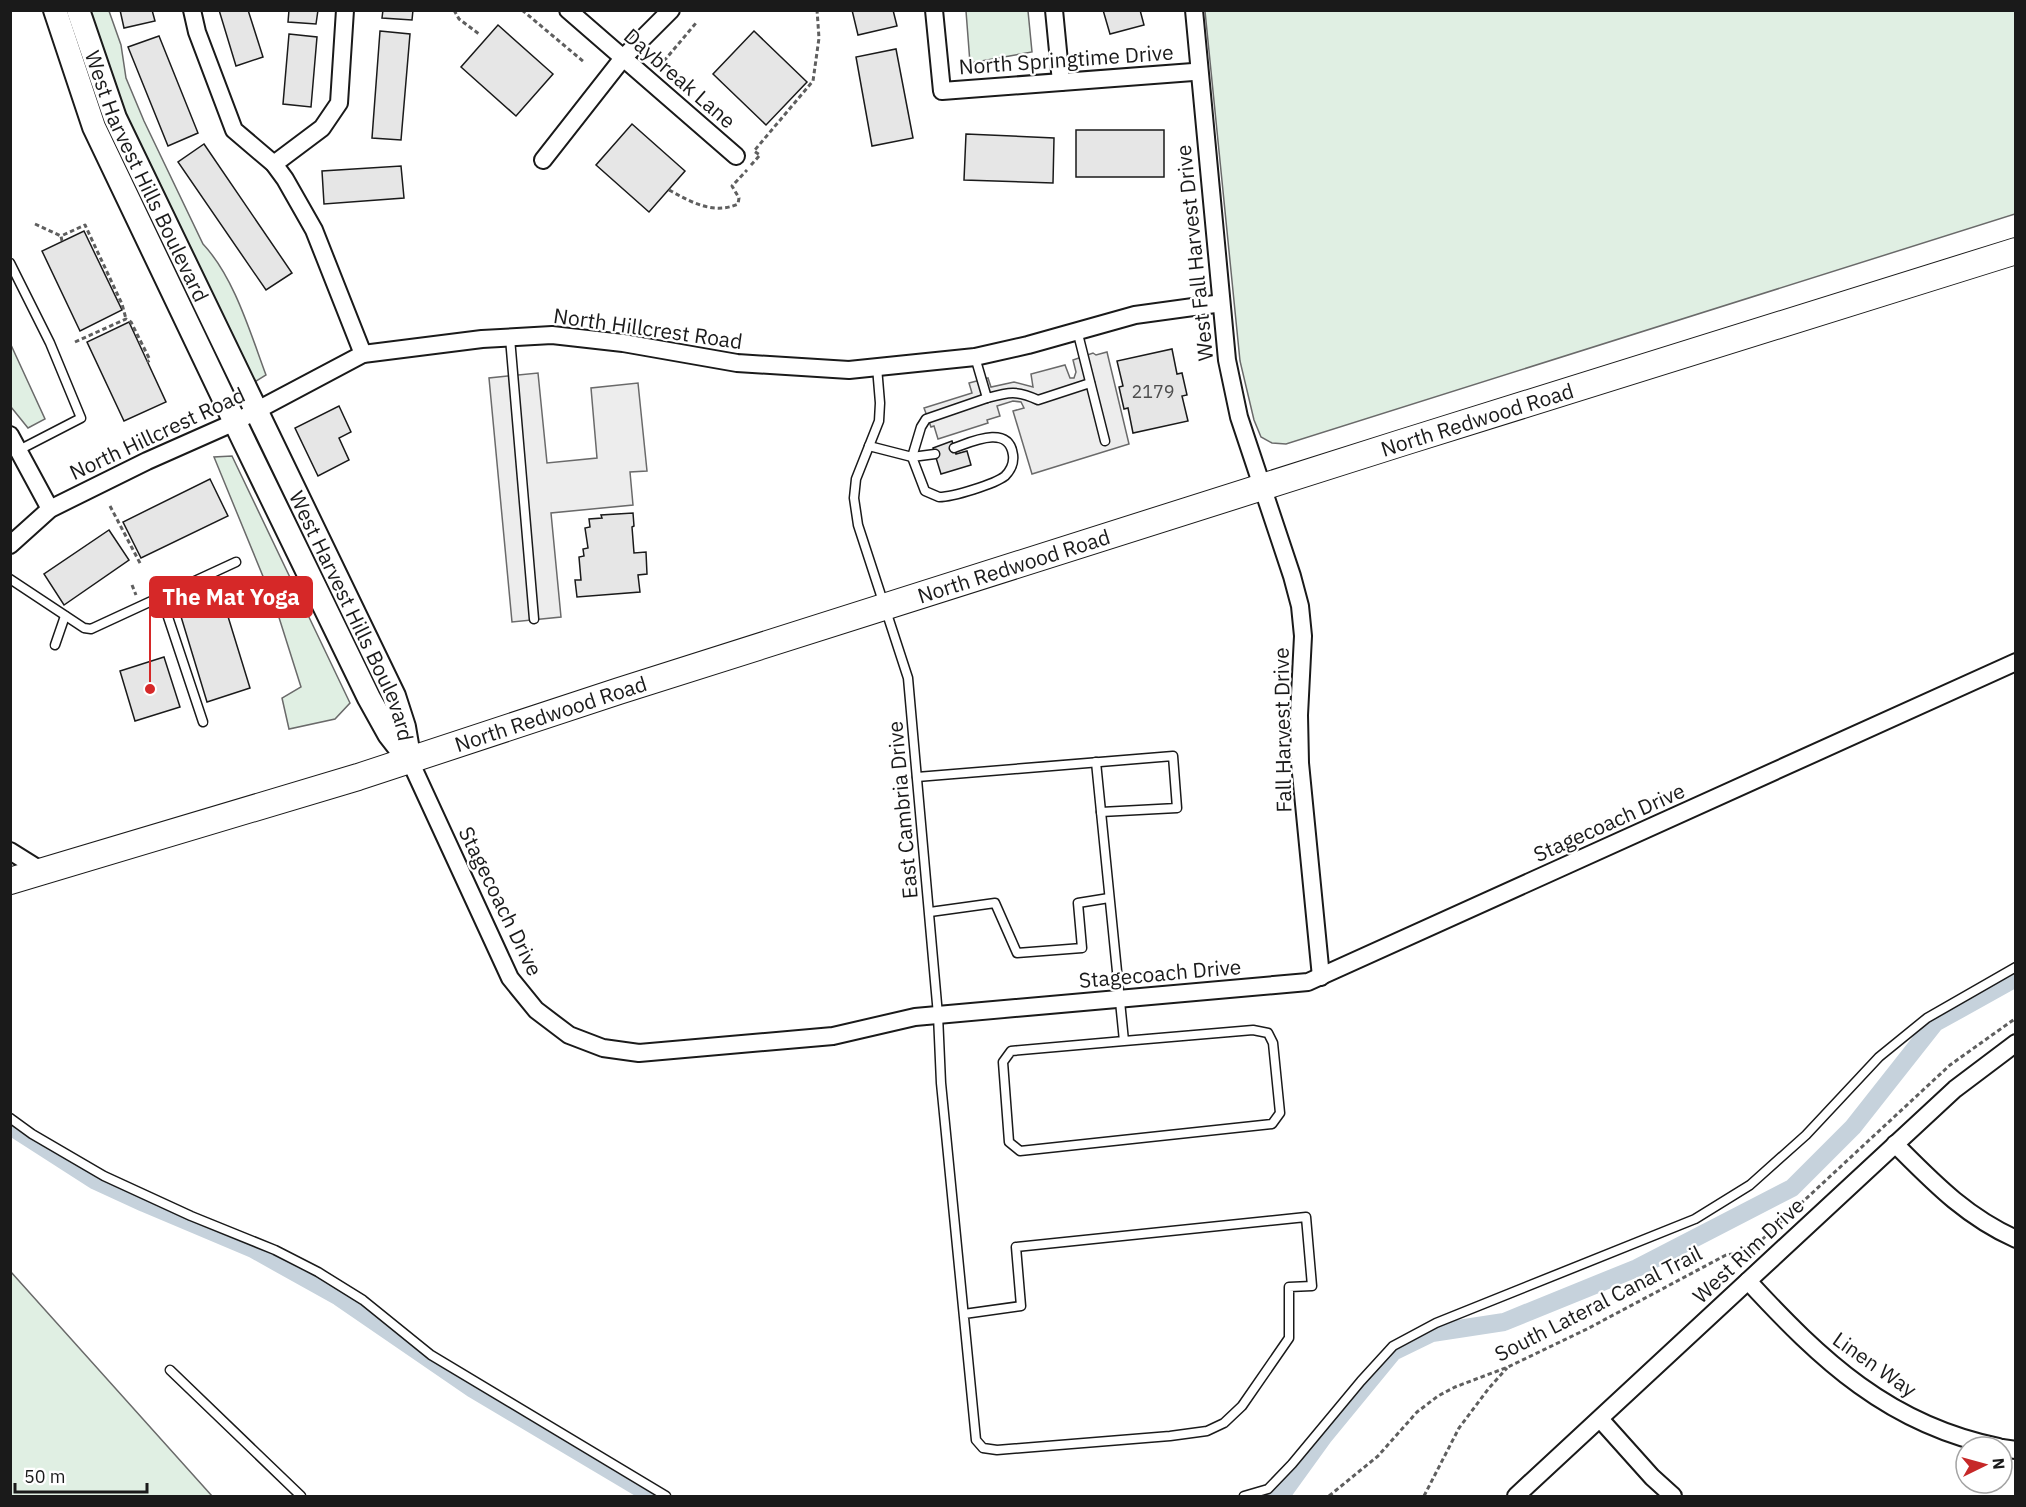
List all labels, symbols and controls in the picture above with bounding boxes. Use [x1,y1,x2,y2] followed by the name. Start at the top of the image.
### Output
[618,22,742,134] street label: Daybreak Lane
[958,38,1174,80] street label: North Springtime Drive
[79,47,216,306] street label: West Harvest Hills Boulevard
[1169,143,1219,363] street label: West Fall Harvest Drive
[552,301,744,355] street label: North Hillcrest Road
[1377,376,1577,463] street label: North Redwood Road
[65,380,249,486] street label: North Hillcrest Road
[1131,380,1175,403] house number: 2179
[283,486,420,743] street label: West Harvest Hills Boulevard
[914,522,1113,610] street label: North Redwood Road
[150,577,312,617] callout: The Mat Yoga
[162,582,300,611] text: The Mat Yoga
[1267,647,1297,813] street label: Fall Harvest Drive
[451,669,650,758] street label: North Redwood Road
[880,720,924,900] street label: East Cambria Drive
[1529,776,1689,868] street label: Stagecoach Drive
[453,822,549,980] street label: Stagecoach Drive
[1078,952,1242,994] street label: Stagecoach Drive
[1686,1191,1810,1309] street label: West Rim Drive
[1490,1238,1707,1367] street label: South Lateral Canal Trail
[1828,1325,1923,1403] street label: Linen Way
[1954,1435,2014,1495] north arrow
[15,1456,147,1494] scale bar
[1988,1457,2009,1470] text: N
[24,1465,66,1488] text: 50 m

